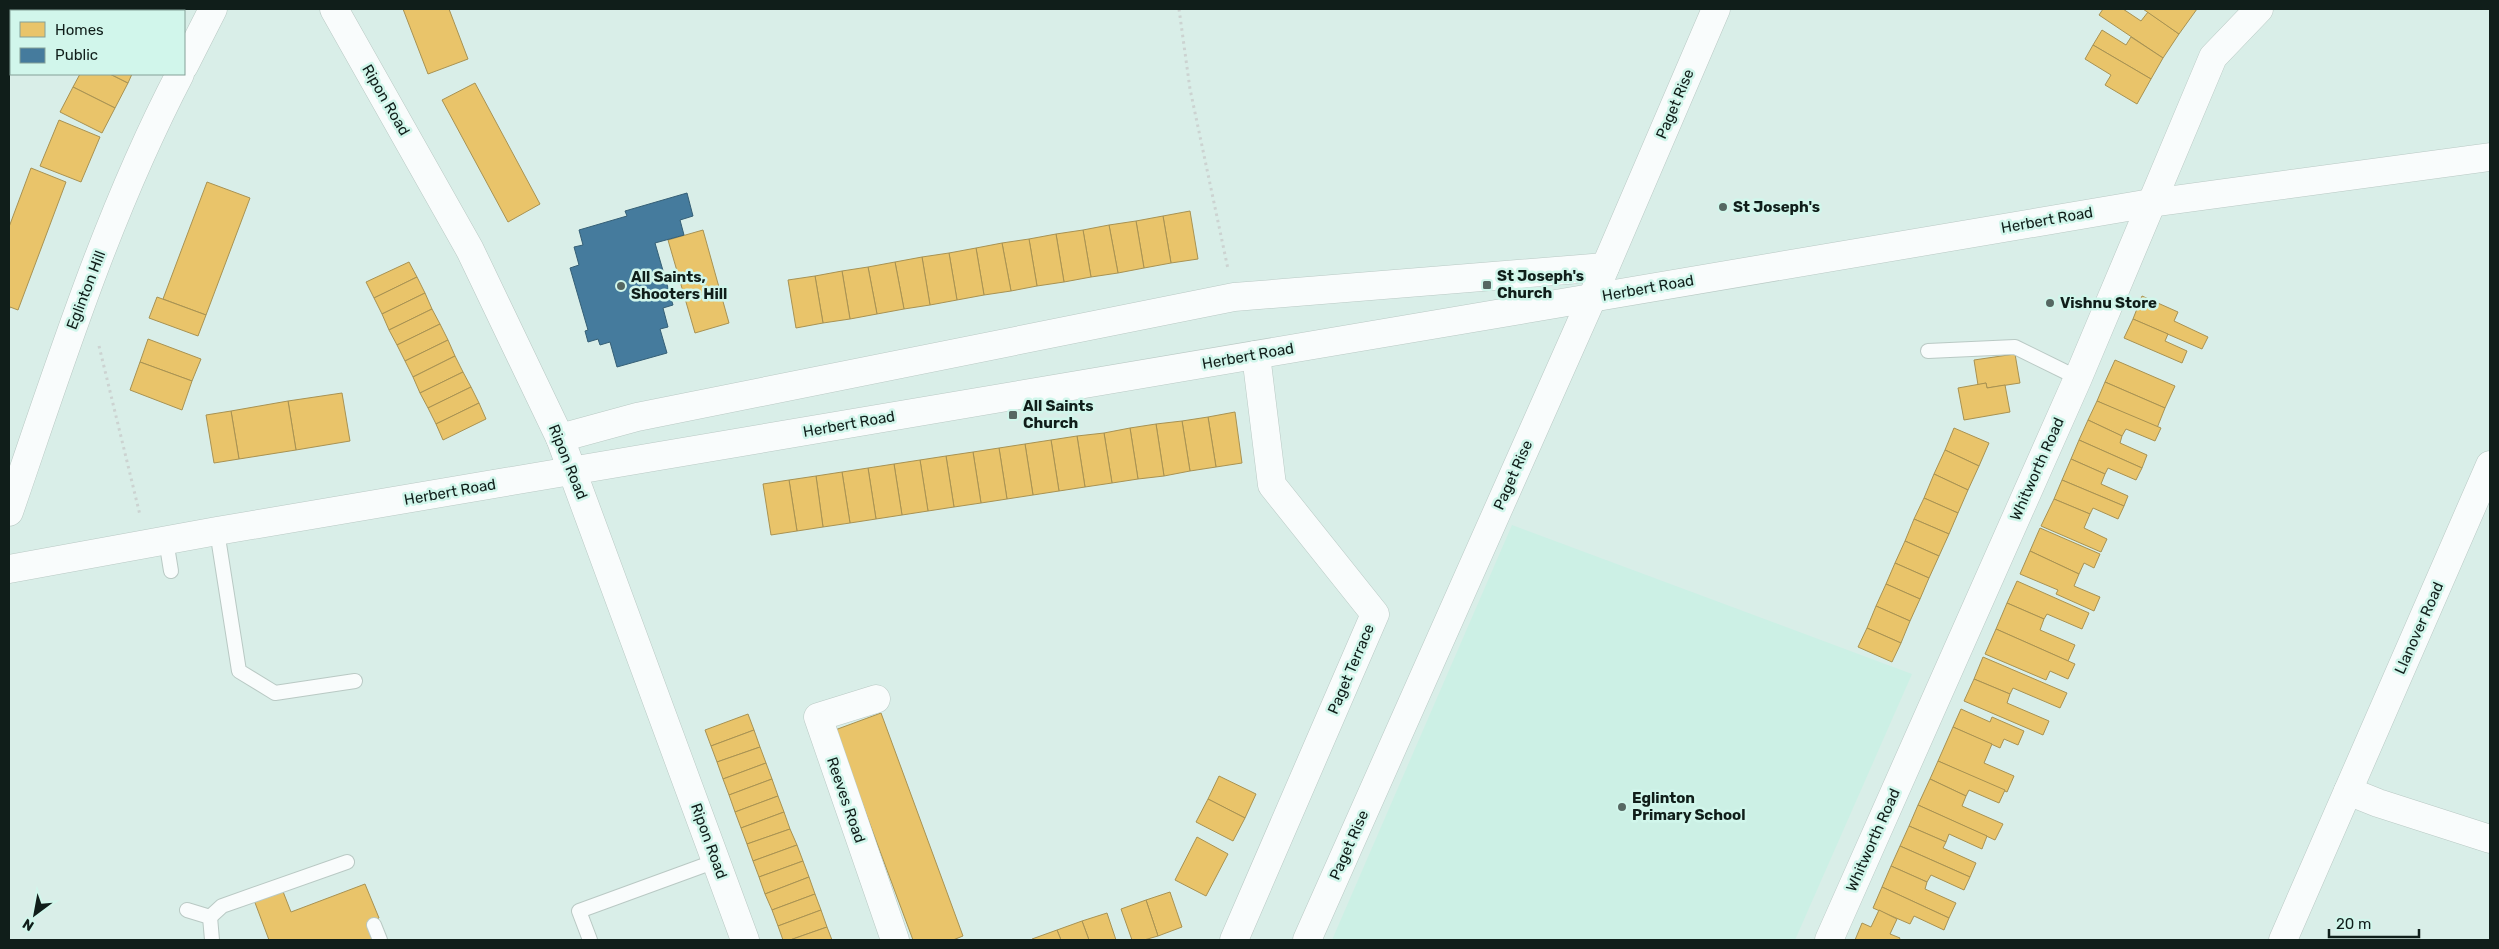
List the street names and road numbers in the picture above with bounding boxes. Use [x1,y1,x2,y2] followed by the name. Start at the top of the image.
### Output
[358,61,414,139] street label: Ripon Road
[1652,66,1698,142] street label: Paget Rise
[2000,203,2094,237] street label: Herbert Road
[63,248,109,332] street label: Eglinton Hill
[1601,271,1695,305] street label: Herbert Road
[1201,339,1295,373] street label: Herbert Road
[802,407,896,441] street label: Herbert Road
[2006,415,2068,523] street label: Whitworth Road
[545,422,591,502] street label: Ripon Road
[1490,437,1536,513] street label: Paget Rise
[403,475,497,509] street label: Herbert Road
[2391,579,2447,677] street label: Llanover Road
[1324,621,1378,717] street label: Paget Terrace
[823,755,869,845] street label: Reeves Road
[1842,786,1904,894] street label: Whitworth Road
[687,801,731,881] street label: Ripon Road
[1326,807,1372,883] street label: Paget Rise

